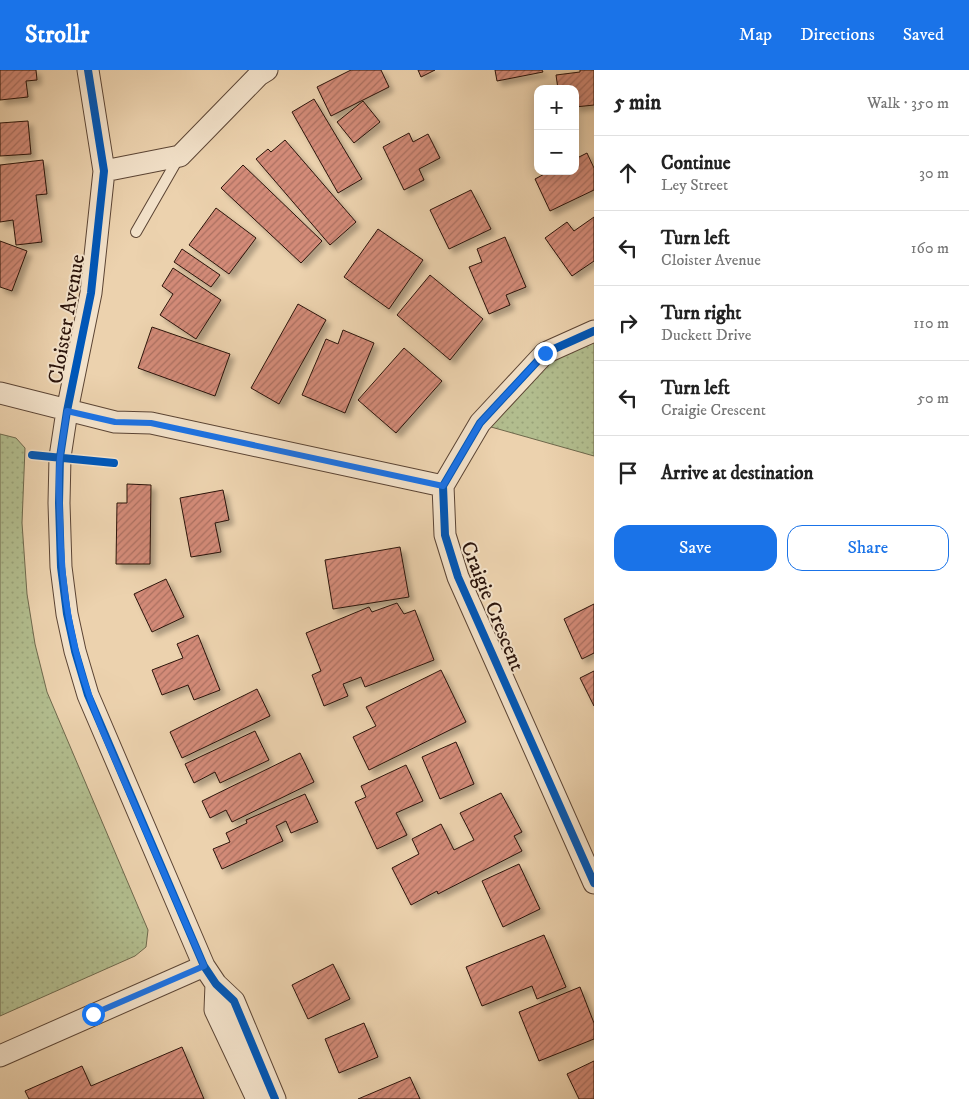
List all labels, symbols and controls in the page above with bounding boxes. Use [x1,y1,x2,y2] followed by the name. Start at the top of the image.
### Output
[25,20,89,50] text: Strollr
[739,24,772,46] text: Map
[800,24,875,46] text: Directions
[903,24,944,46] text: Saved
[534,85,579,175] map controls
[534,85,579,130] button: +
[614,90,661,116] text: 5 min
[867,93,949,113] text: Walk · 350 m
[534,130,579,175] button: −
[661,152,731,175] text: Continue
[614,159,642,187] icon: ahead
[919,163,949,183] text: 30 m
[661,175,728,195] text: Ley Street
[661,227,730,250] text: Turn left
[614,234,642,262] icon: left
[911,238,949,258] text: 160 m
[661,250,761,270] text: Cloister Avenue
[43,252,91,386] street label: Cloister Avenue
[661,302,741,325] text: Turn right
[614,309,642,337] icon: right
[913,313,949,333] text: 110 m
[661,325,751,345] text: Duckett Drive
[534,342,557,365] route end
[661,377,730,400] text: Turn left
[614,384,642,412] icon: left
[917,388,949,408] text: 50 m
[661,400,766,420] text: Craigie Crescent
[614,459,642,487] icon: arrive
[661,462,813,485] text: Arrive at destination
[614,525,777,571] button: Save
[787,525,949,571] button: Share
[454,538,530,675] street label: Craigie Crescent
[82,1003,105,1026] route start

